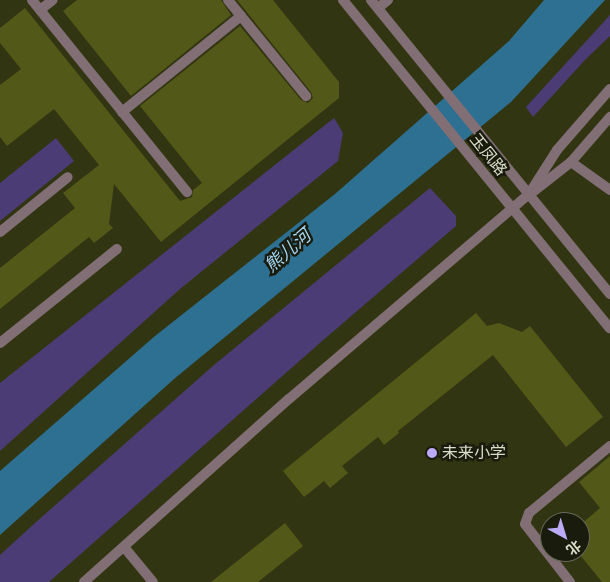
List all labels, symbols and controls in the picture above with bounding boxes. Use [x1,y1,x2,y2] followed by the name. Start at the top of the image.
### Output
[465,130,511,180] street label: 玉凤路
[261,225,315,277] water label: 熊儿河
[442,443,506,463] place label: 未来小学
[426,447,438,459] marker: 未来小学
[540,512,590,562] north arrow
[563,537,584,559] text: 北

